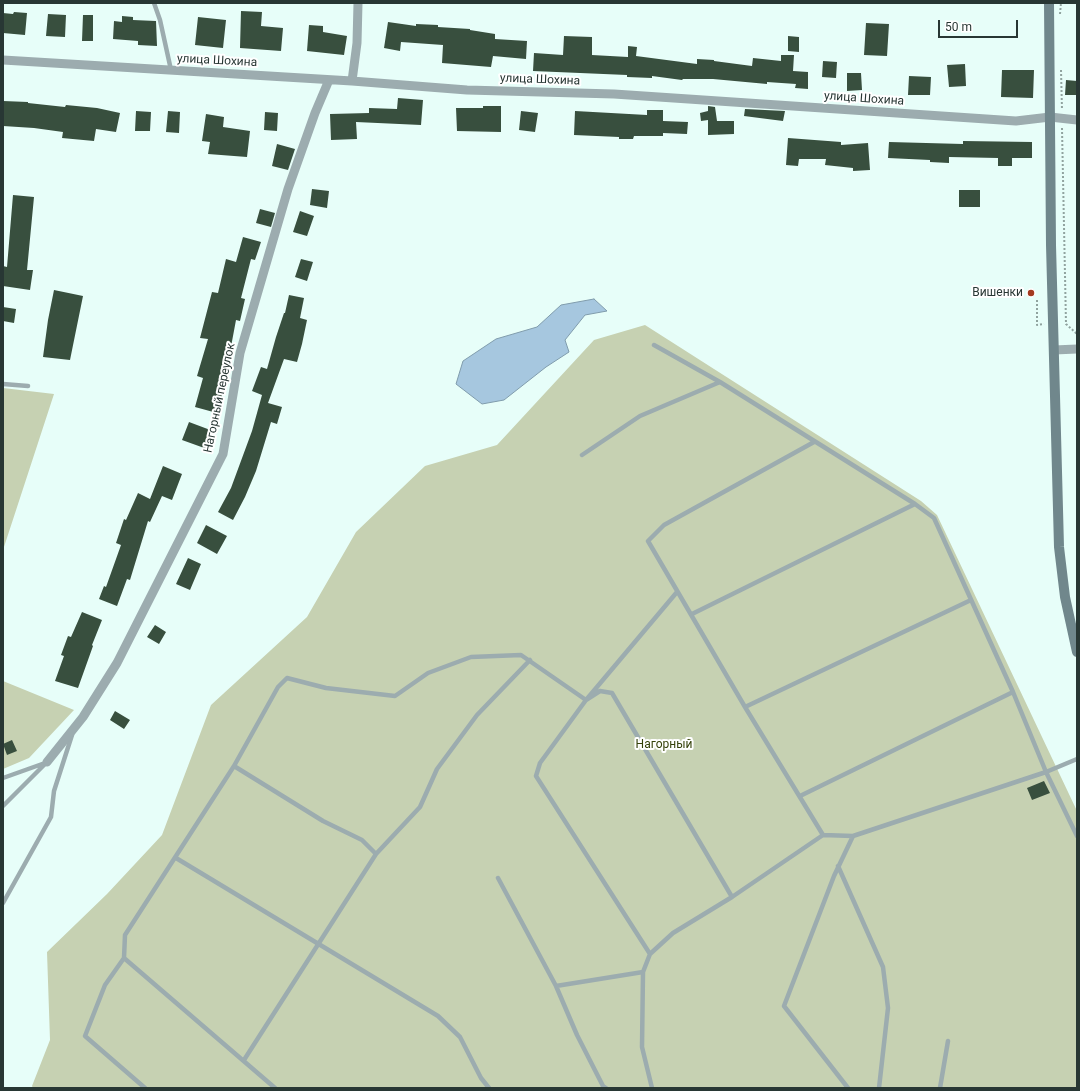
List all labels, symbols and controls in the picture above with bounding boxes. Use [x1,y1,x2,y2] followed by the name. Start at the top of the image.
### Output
[940,12,1020,38] scale bar
[945,20,972,34] text: 50 m
[177,52,257,70] street label: улица Шохина
[500,71,580,89] street label: улица Шохина
[823,89,905,109] street label: улица Шохина
[972,286,1023,300] place label: Вишенки
[1026,288,1036,298] marker: Вишенки
[201,342,239,454] street label: Нагорный переулок
[636,738,692,752] park label: Нагорный

